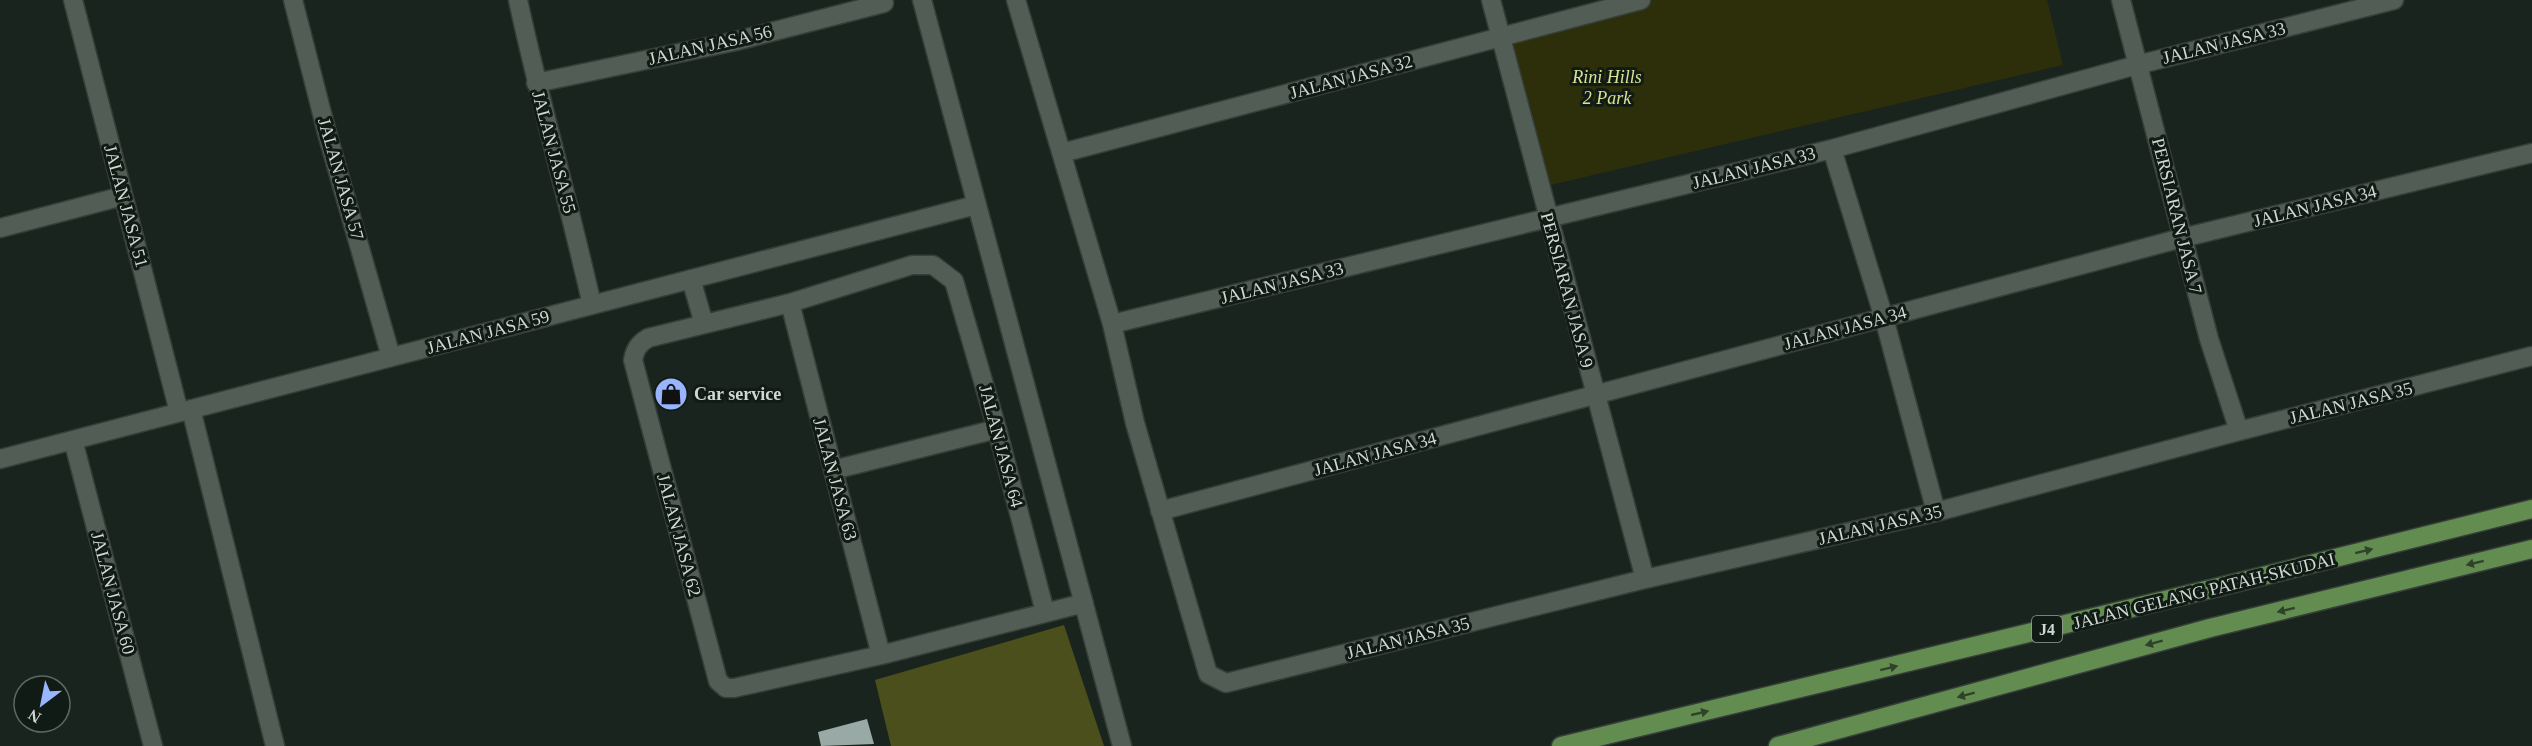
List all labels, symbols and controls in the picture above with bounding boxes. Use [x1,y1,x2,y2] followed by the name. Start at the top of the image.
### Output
[2160,18,2288,68] street label: JALAN JASA 33
[646,21,774,69] street label: JALAN JASA 56
[1288,51,1414,103] street label: JALAN JASA 32
[1571,67,1642,108] park label: Rini Hills 2 Park
[528,89,580,215] street label: JALAN JASA 55
[314,116,368,242] street label: JALAN JASA 57
[2148,136,2206,296] street label: PERSIARAN JASA 7
[100,143,152,269] street label: JALAN JASA 51
[1690,143,1818,193] street label: JALAN JASA 33
[2251,181,2379,231] street label: JALAN JASA 34
[1537,210,1597,370] street label: PERSIARAN JASA 9
[1218,258,1346,308] street label: JALAN JASA 33
[1782,302,1908,354] street label: JALAN JASA 34
[425,306,551,358] street label: JALAN JASA 59
[653,376,689,412] shop icon: Car service
[2287,378,2415,428] street label: JALAN JASA 35
[975,383,1027,509] street label: JALAN JASA 64
[694,384,781,404] place label: Car service
[809,416,861,542] street label: JALAN JASA 63
[1312,428,1438,480] street label: JALAN JASA 34
[653,472,705,598] street label: JALAN JASA 62
[1816,501,1944,549] street label: JALAN JASA 35
[87,530,139,656] street label: JALAN JASA 60
[2355,546,2373,555] one-way arrow
[2071,549,2337,633] street label: JALAN GELANG PATAH-SKUDAI
[2466,559,2484,569] one-way arrow
[2277,605,2295,615] one-way arrow
[1344,613,1472,663] street label: JALAN JASA 35
[2032,616,2062,642] road number: J4
[2145,639,2163,649] one-way arrow
[1880,662,1899,672] one-way arrow
[12,674,72,734] north arrow
[1957,691,1975,700] one-way arrow
[25,706,44,727] text: N
[1691,708,1709,718] one-way arrow

